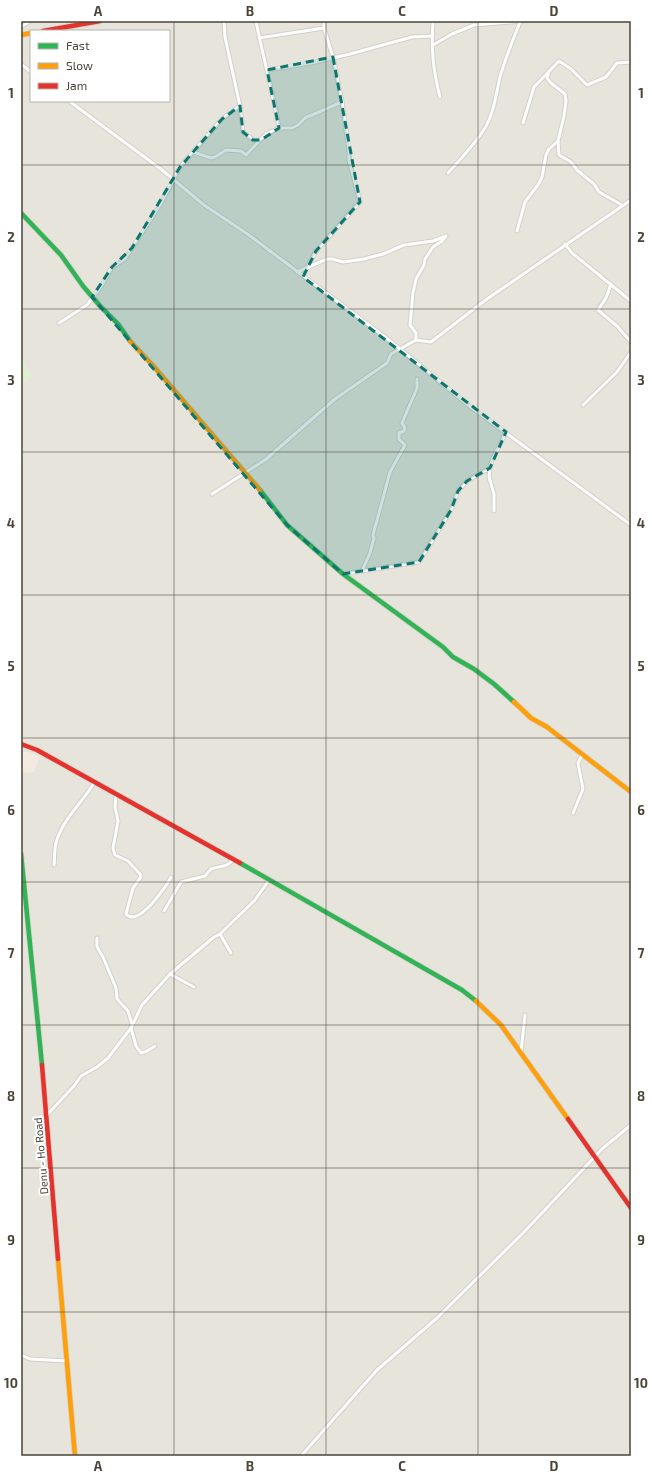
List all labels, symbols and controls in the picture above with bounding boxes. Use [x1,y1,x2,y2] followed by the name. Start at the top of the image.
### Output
[94,3,103,19] text: A
[246,3,254,19] text: B
[398,3,406,19] text: C
[550,3,559,19] text: D
[30,30,170,102] legend
[66,38,90,52] text: Fast
[66,58,93,72] text: Slow
[66,78,87,92] text: Jam
[8,85,14,101] text: 1
[638,85,644,101] text: 1
[7,229,15,245] text: 2
[637,229,645,245] text: 2
[7,372,15,388] text: 3
[637,372,645,388] text: 3
[7,515,15,531] text: 4
[637,515,645,531] text: 4
[7,658,15,674] text: 5
[637,658,645,674] text: 5
[7,802,15,818] text: 6
[637,802,645,818] text: 6
[8,945,15,961] text: 7
[638,945,645,961] text: 7
[7,1088,15,1104] text: 8
[637,1088,645,1104] text: 8
[31,1117,50,1195] street label: Denu - Ho Road
[7,1232,15,1248] text: 9
[637,1232,645,1248] text: 9
[4,1375,18,1391] text: 10
[634,1375,648,1391] text: 10
[94,1458,103,1474] text: A
[246,1458,254,1474] text: B
[398,1458,406,1474] text: C
[550,1458,559,1474] text: D

